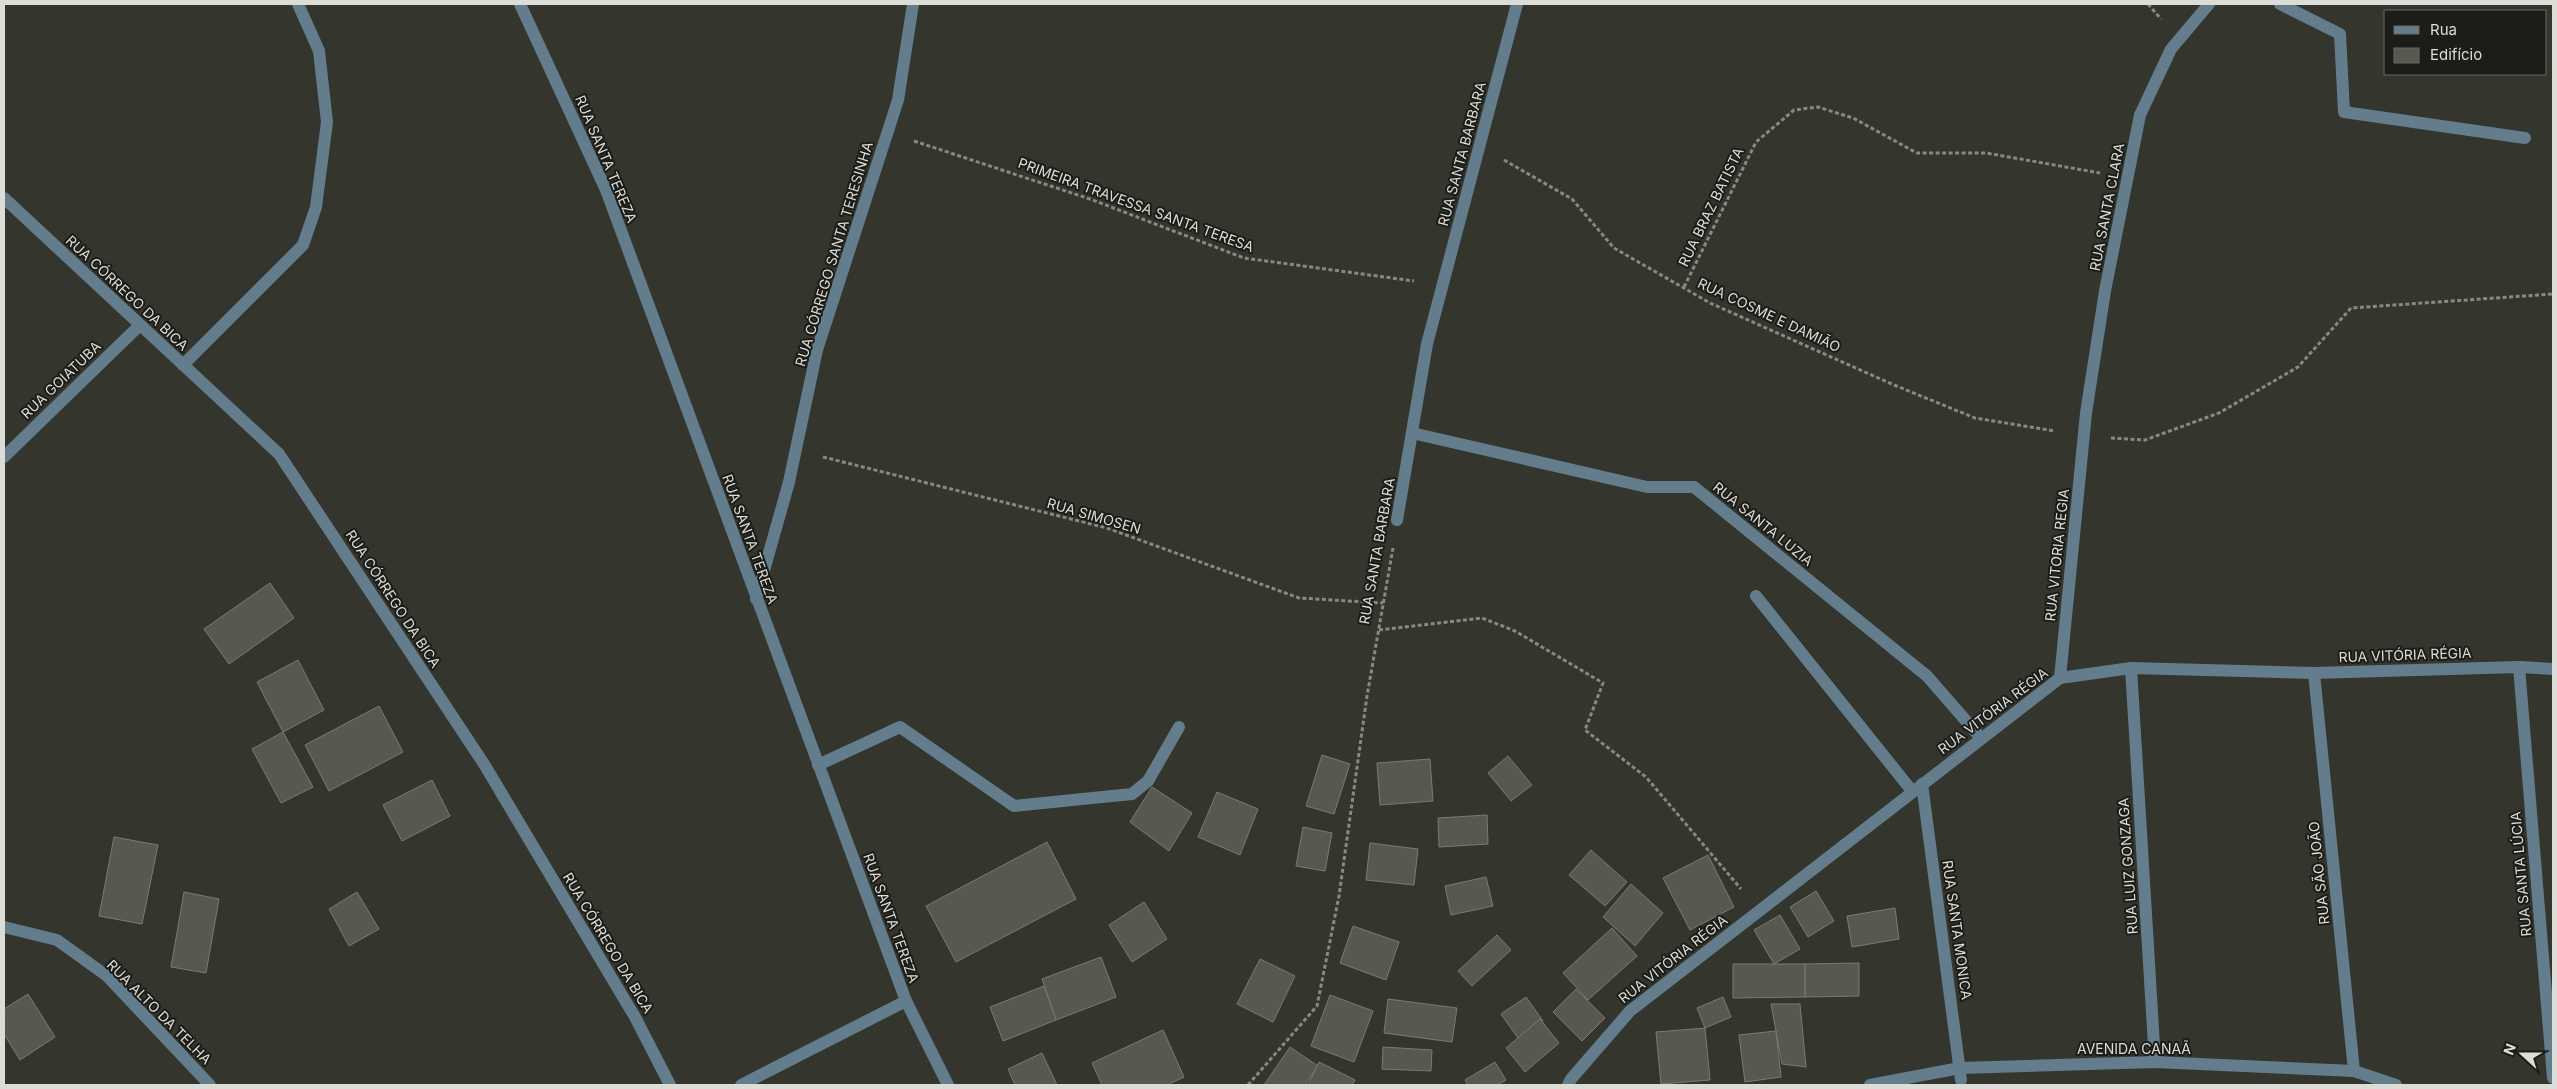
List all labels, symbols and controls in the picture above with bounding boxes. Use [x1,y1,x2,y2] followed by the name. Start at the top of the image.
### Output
[2384,10,2547,75] legend
[2430,20,2457,39] text: Rua
[2430,45,2482,64] text: Edifício
[1434,80,1489,228] street label: RUA SANTA BARBARA
[572,93,641,225] street label: RUA SANTA TEREZA
[791,139,876,368] street label: RUA CÓRREGO SANTA TERESINHA
[2086,141,2127,272] street label: RUA SANTA CLARA
[1674,144,1747,269] street label: RUA BRAZ BATISTA
[1016,154,1257,255] street label: PRIMEIRA TRAVESSA SANTA TERESA
[63,232,192,354] street label: RUA CÓRREGO DA BICA
[1695,274,1843,355] street label: RUA COSME E DAMIÃO
[17,337,104,422] street label: RUA GOIATUBA
[719,472,782,606] street label: RUA SANTA TEREZA
[1355,476,1398,626] street label: RUA SANTA BARBARA
[1710,478,1817,569] street label: RUA SANTA LUZIA
[2041,488,2072,622] street label: RUA VITORIA REGIA
[1045,494,1143,537] street label: RUA SIMOSEN
[342,527,445,671] street label: RUA CÓRREGO DA BICA
[2338,644,2472,665] street label: RUA VITÓRIA RÉGIA
[1934,664,2051,757] street label: RUA VITÓRIA RÉGIA
[2114,797,2141,935] street label: RUA LUIZ GONZAGA
[2507,811,2534,937] street label: RUA SANTA LÚCIA
[2305,821,2332,925] street label: RUA SÃO JOÃO
[860,851,923,985] street label: RUA SANTA TEREZA
[1939,859,1976,1001] street label: RUA SANTA MONICA
[560,869,657,1016] street label: RUA CÓRREGO DA BICA
[1615,911,1731,1006] street label: RUA VITÓRIA RÉGIA
[104,956,215,1068] street label: RUA ALTO DA TELHA
[2497,1029,2547,1079] north arrow
[2077,1040,2191,1057] street label: AVENIDA CANAÃ
[2500,1041,2519,1057] text: N

